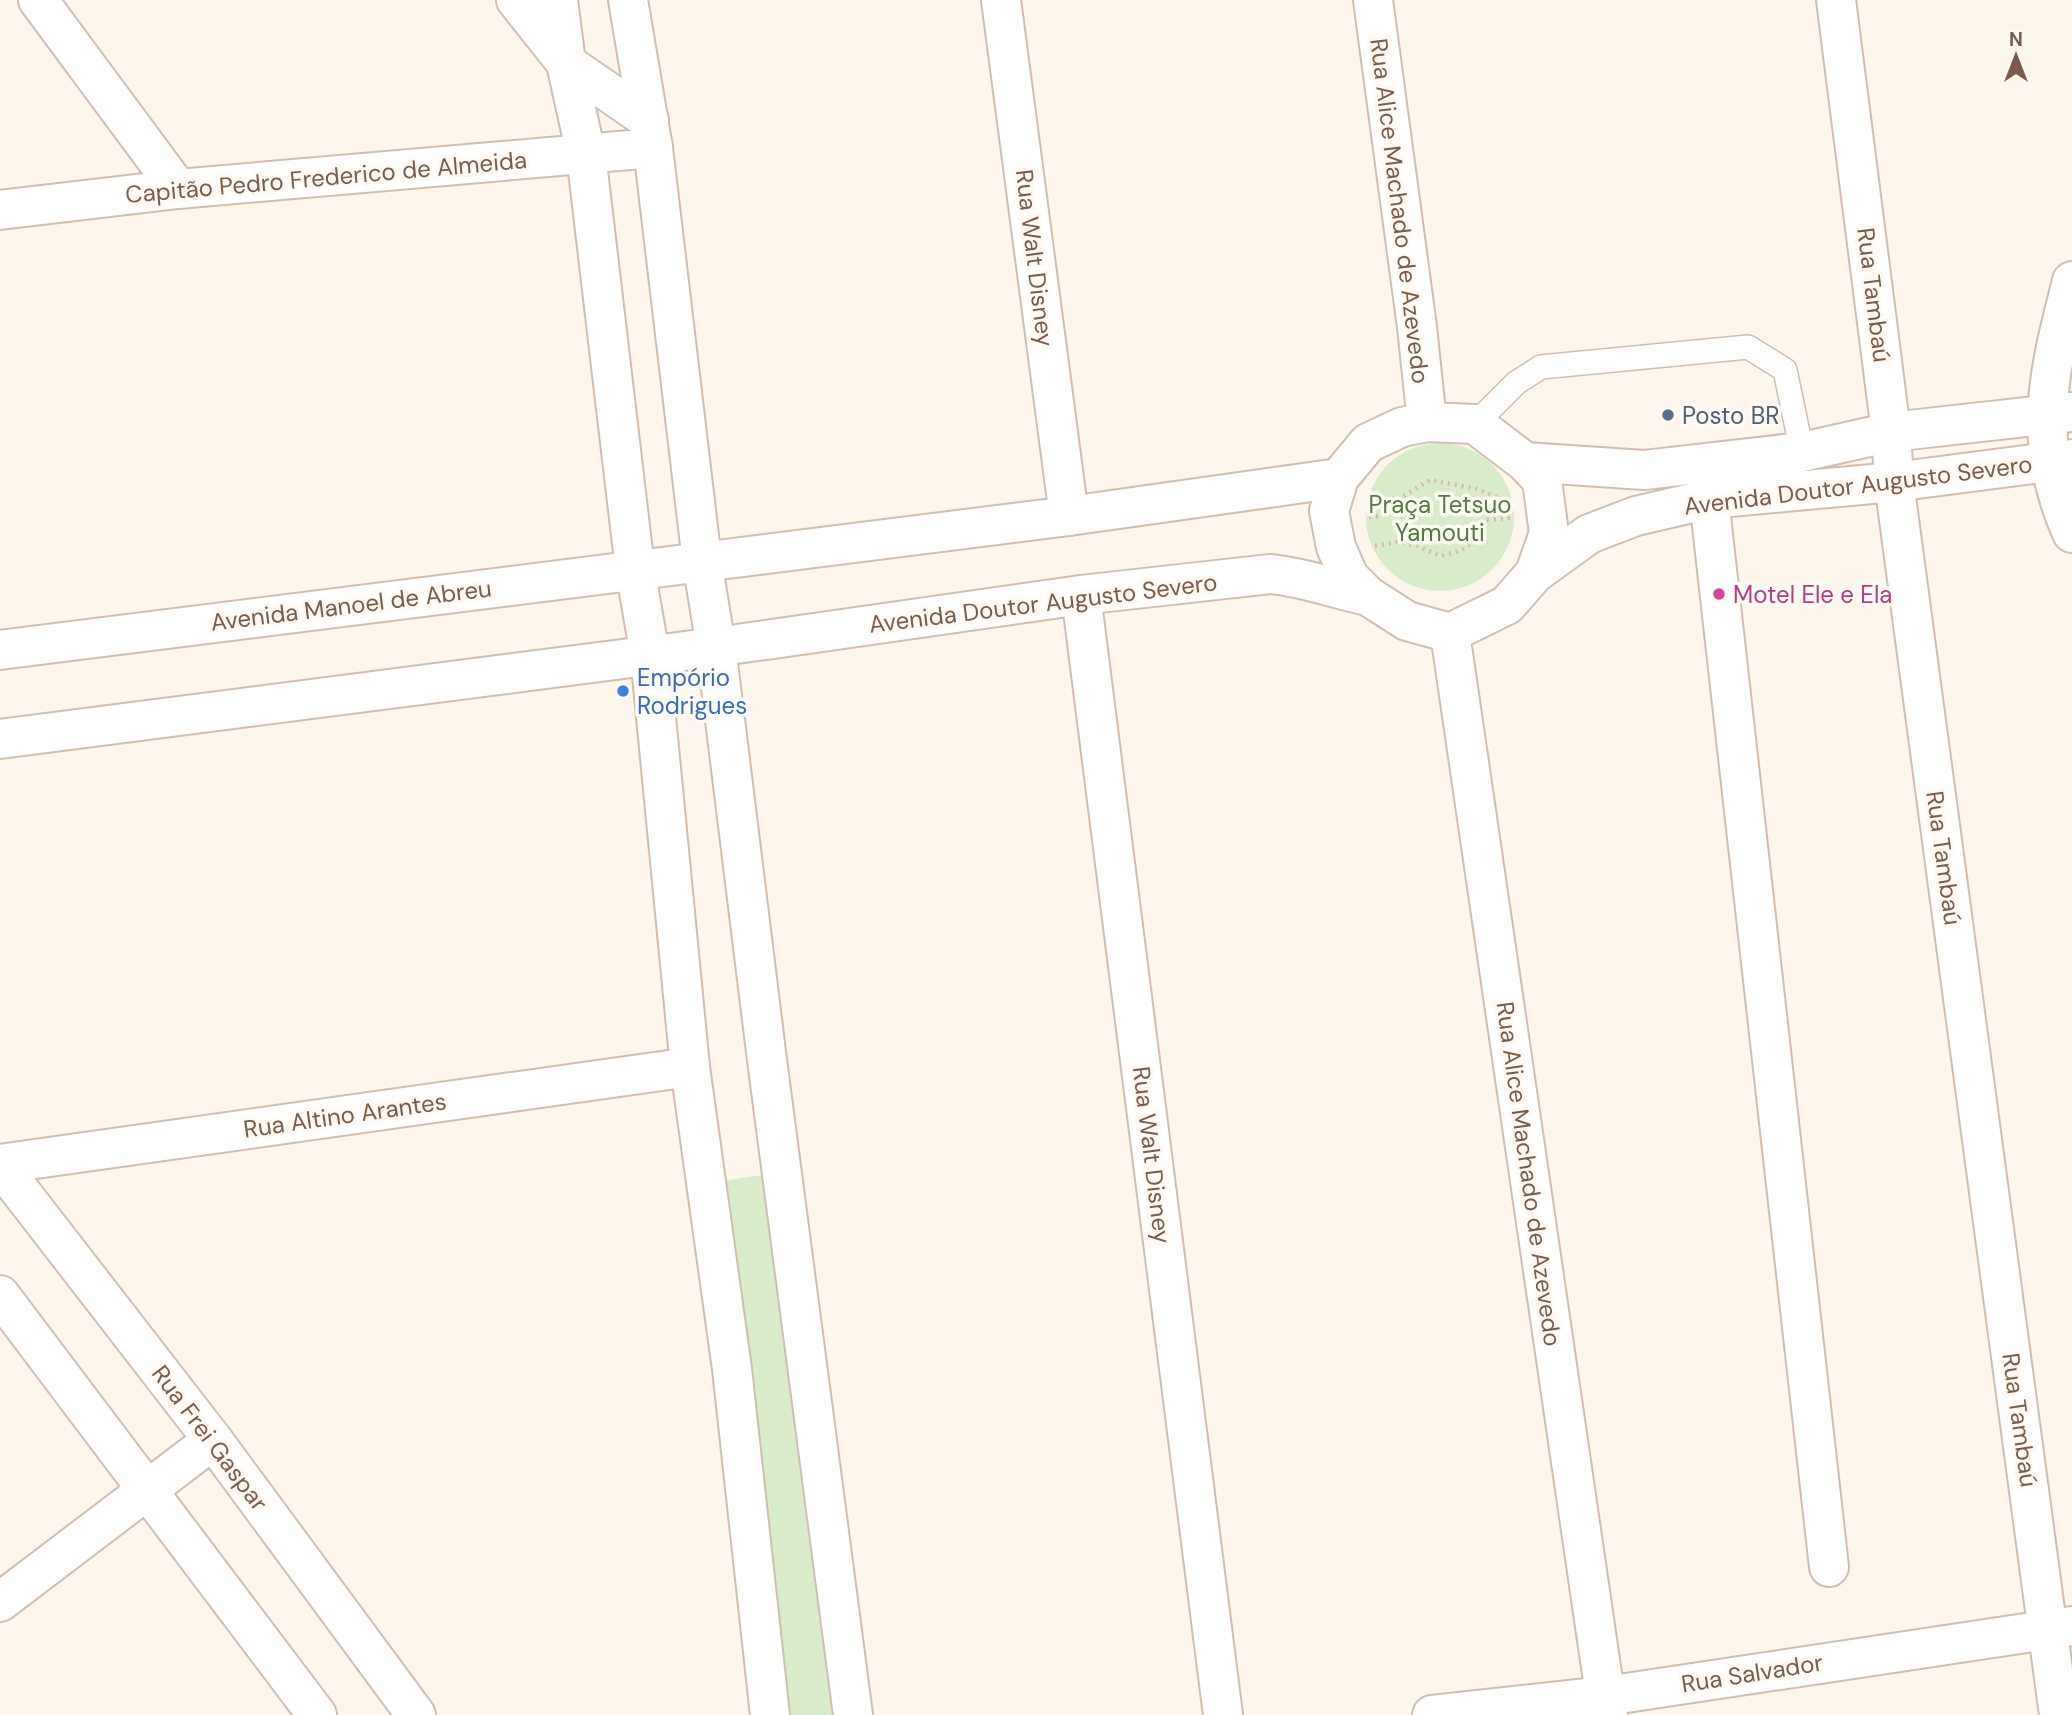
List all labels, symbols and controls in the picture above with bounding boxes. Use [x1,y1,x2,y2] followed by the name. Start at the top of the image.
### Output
[1981,21,2051,91] north arrow
[2009,27,2023,52] text: N
[1363,36,1437,386] street label: Rua Alice Machado de Azevedo
[124,144,528,210] street label: Capitão Pedro Frederico de Almeida
[1009,168,1061,348] street label: Rua Walt Disney
[1850,226,1898,364] street label: Rua Tambaú
[1682,400,1779,431] place label: Posto BR
[1660,407,1676,423] marker: Posto BR
[1682,448,2034,522] street label: Avenida Doutor Augusto Severo
[1369,489,1512,548] park label: Praça Tetsuo Yamouti
[867,566,1219,640] street label: Avenida Doutor Augusto Severo
[209,572,493,638] street label: Avenida Manoel de Abreu
[1733,579,1892,610] place label: Motel Ele e Ela
[1711,586,1727,602] marker: Motel Ele e Ela
[637,662,747,721] place label: Empório Rodrigues
[615,683,631,699] marker: Empório Rodrigues
[1919,789,1969,927] street label: Rua Tambaú
[1489,1000,1569,1348] street label: Rua Alice Machado de Azevedo
[1126,1065,1178,1245] street label: Rua Walt Disney
[241,1085,449,1145] street label: Rua Altino Arantes
[1995,1351,2045,1489] street label: Rua Tambaú
[145,1359,275,1517] street label: Rua Frei Gaspar
[1679,1646,1825,1699] street label: Rua Salvador

